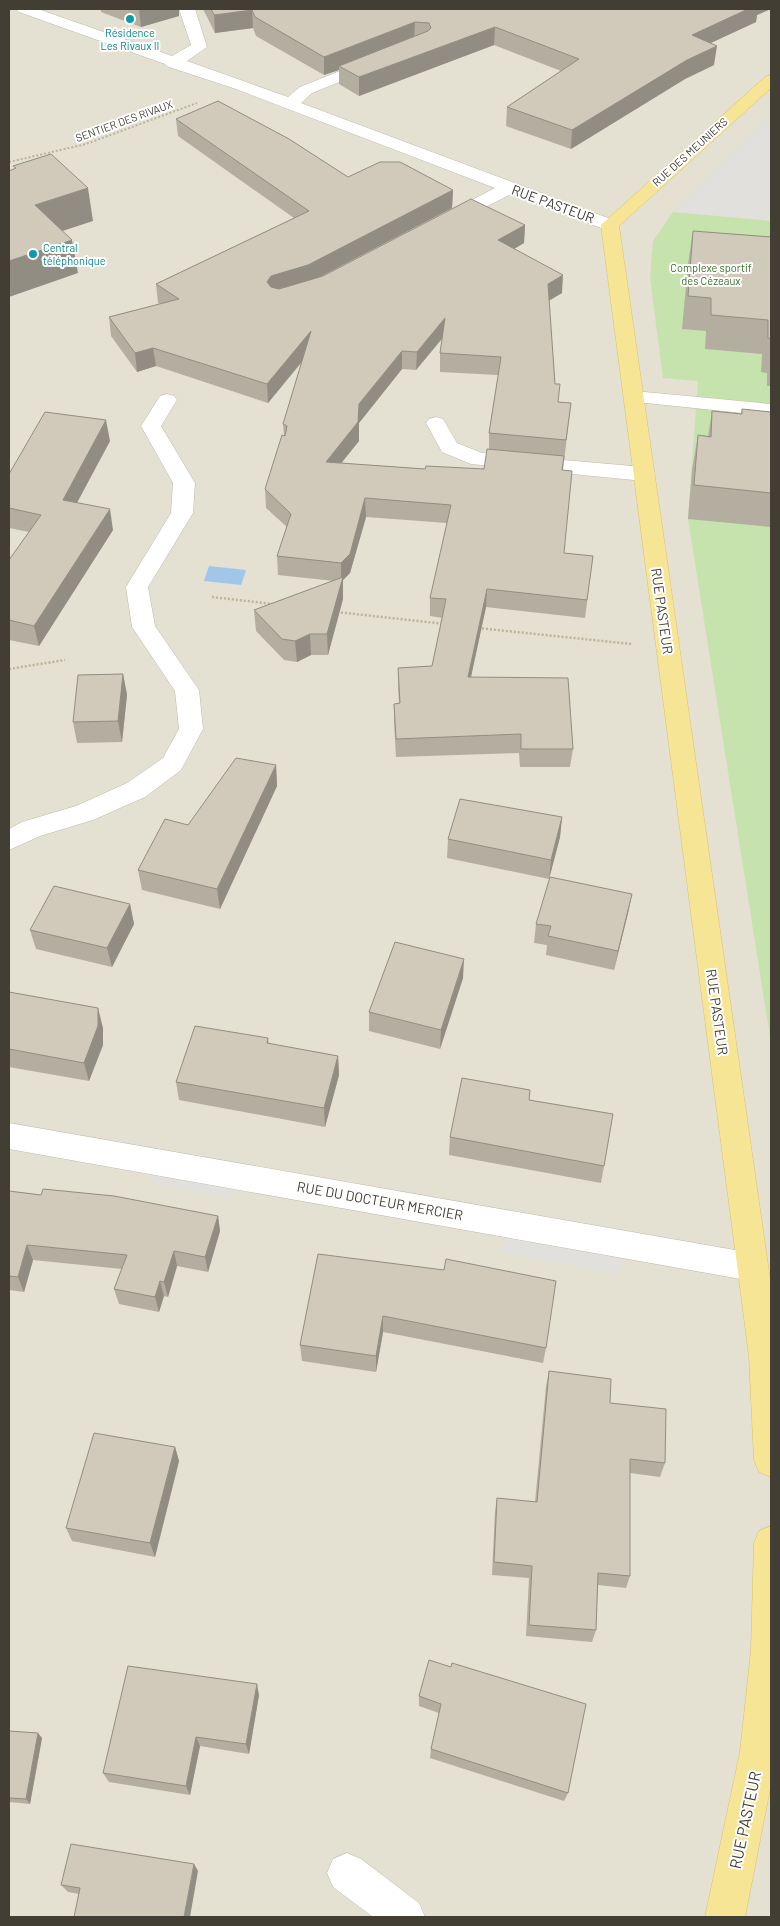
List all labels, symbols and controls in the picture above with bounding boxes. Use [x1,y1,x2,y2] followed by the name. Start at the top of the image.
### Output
[124,13,136,25] marker: Résidence Les Rivaux II
[101,26,159,52] place label: Résidence Les Rivaux II
[73,97,175,144] street label: SENTIER DES RIVAUX
[649,114,730,189] street label: RUE DES MEUNIERS
[509,181,597,226] street label: RUE PASTEUR
[43,241,106,267] place label: Central téléphonique
[27,248,39,260] marker: Central téléphonique
[670,261,752,287] park label: Complexe sportif des Cézeaux
[648,567,677,655] street label: RUE PASTEUR
[703,968,732,1056] street label: RUE PASTEUR
[296,1178,464,1223] street label: RUE DU DOCTEUR MERCIER
[725,1769,764,1870] street label: RUE PASTEUR

